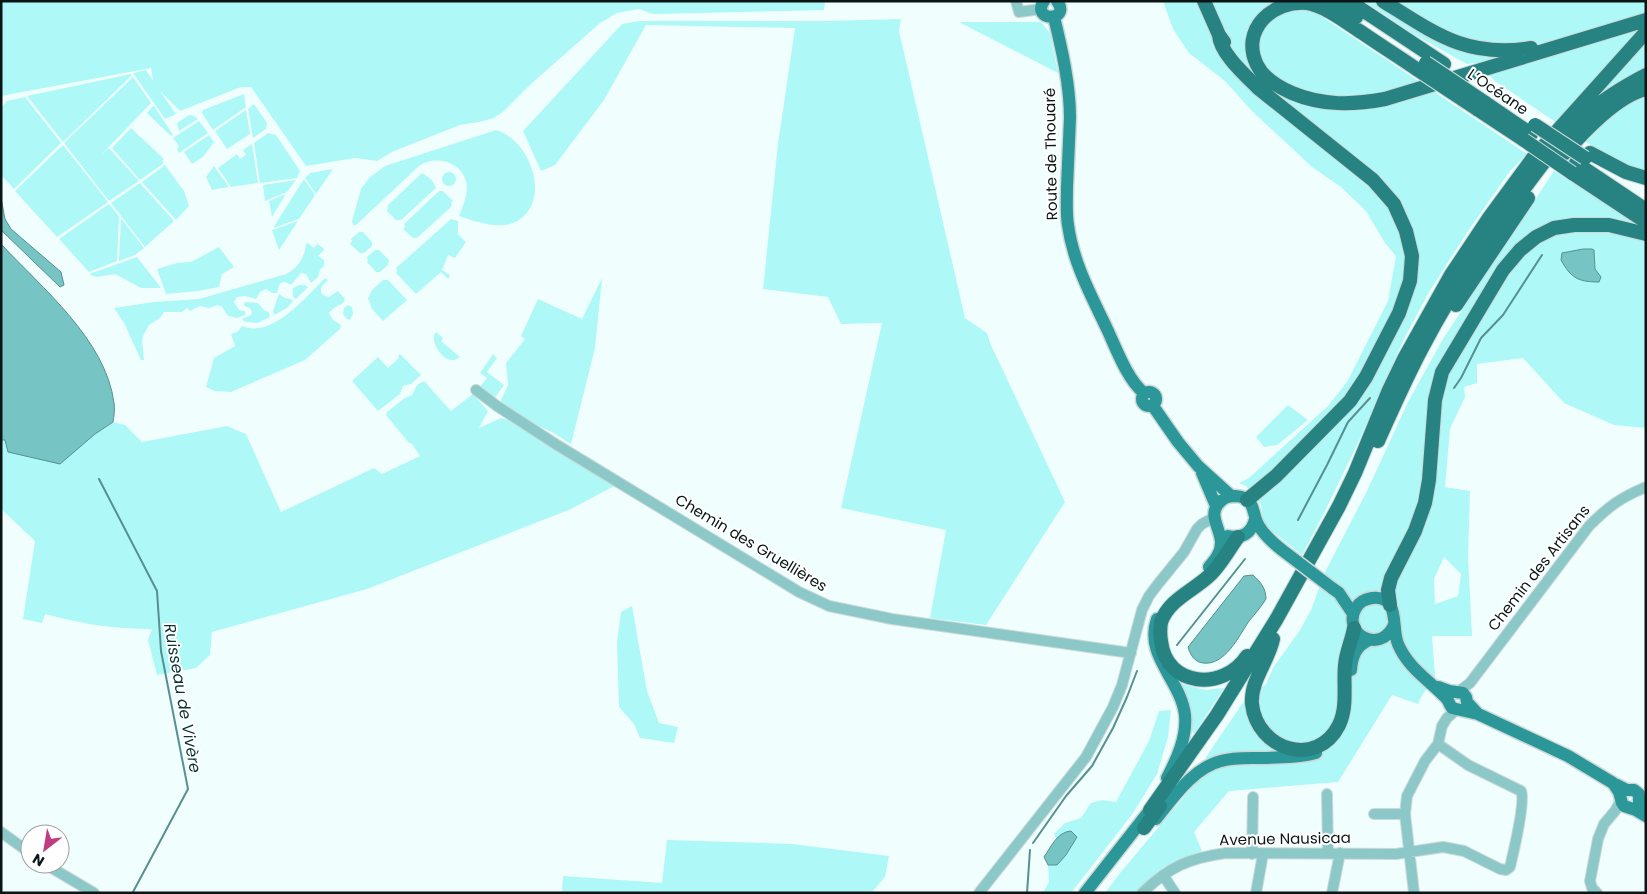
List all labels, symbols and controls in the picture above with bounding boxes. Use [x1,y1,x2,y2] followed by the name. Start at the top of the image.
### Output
[1464,64,1533,120] street label: L’Océane
[1039,88,1062,220] street label: Route de Thouaré
[671,489,831,596] street label: Chemin des Gruellières
[1483,500,1595,635] street label: Chemin des Artisans
[158,622,207,775] water label: Ruisseau de Vivère
[20,824,70,874] north arrow
[1219,827,1351,850] street label: Avenue Nausicaa
[29,849,48,871] text: N

